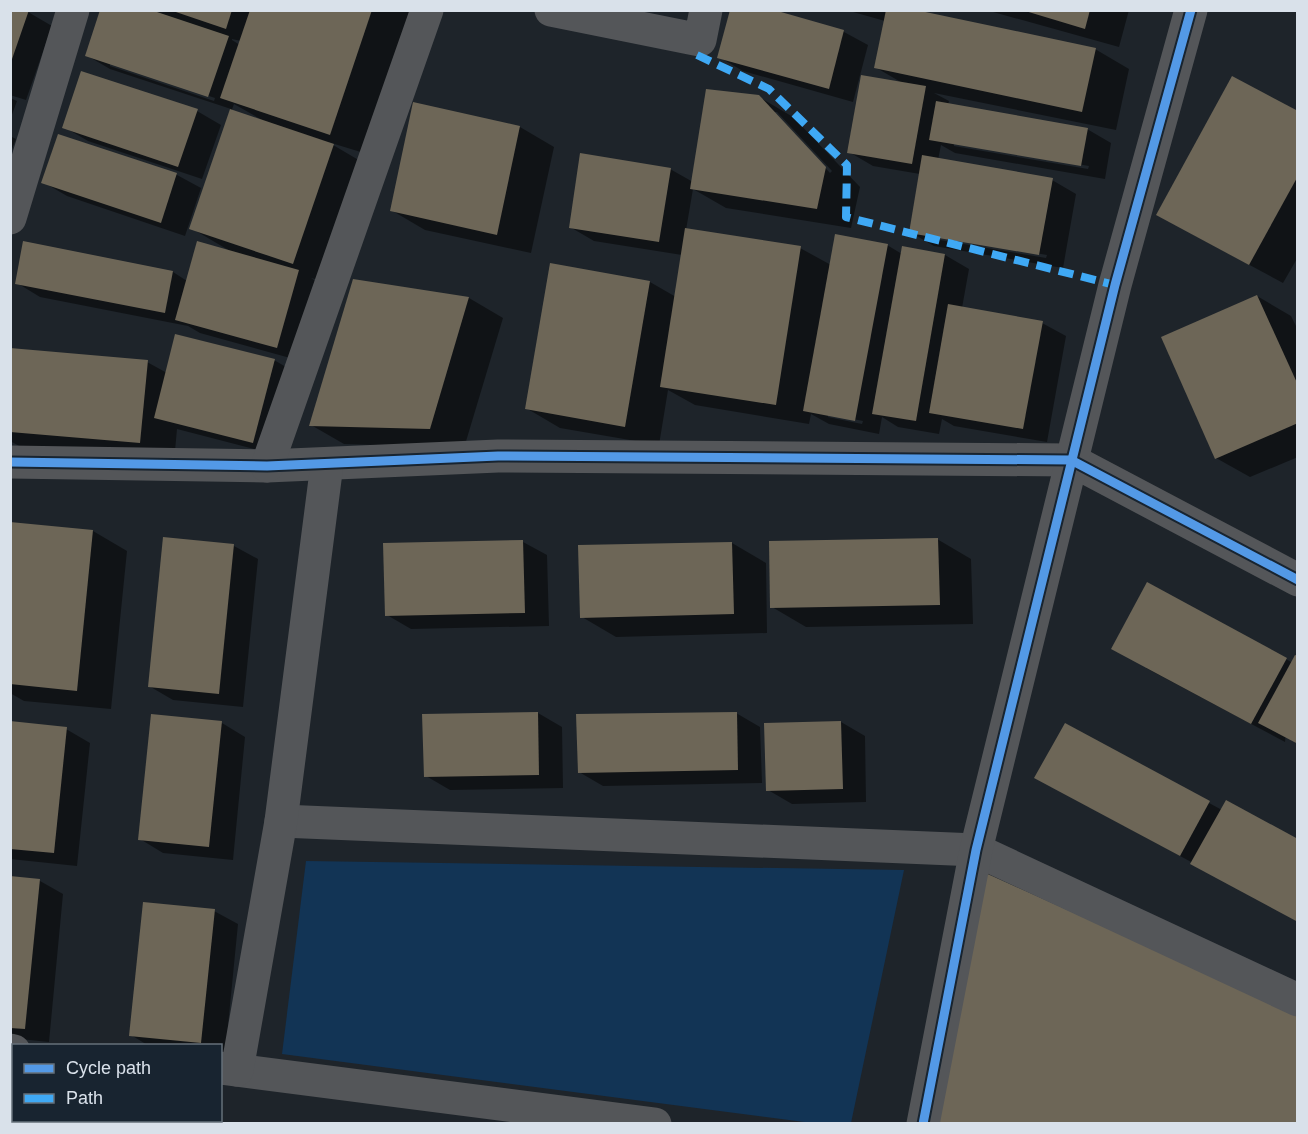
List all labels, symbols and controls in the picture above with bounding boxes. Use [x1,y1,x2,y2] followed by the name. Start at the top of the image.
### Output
[12,1044,222,1122] legend
[66,1058,151,1078] text: Cycle path
[66,1088,103,1108] text: Path

